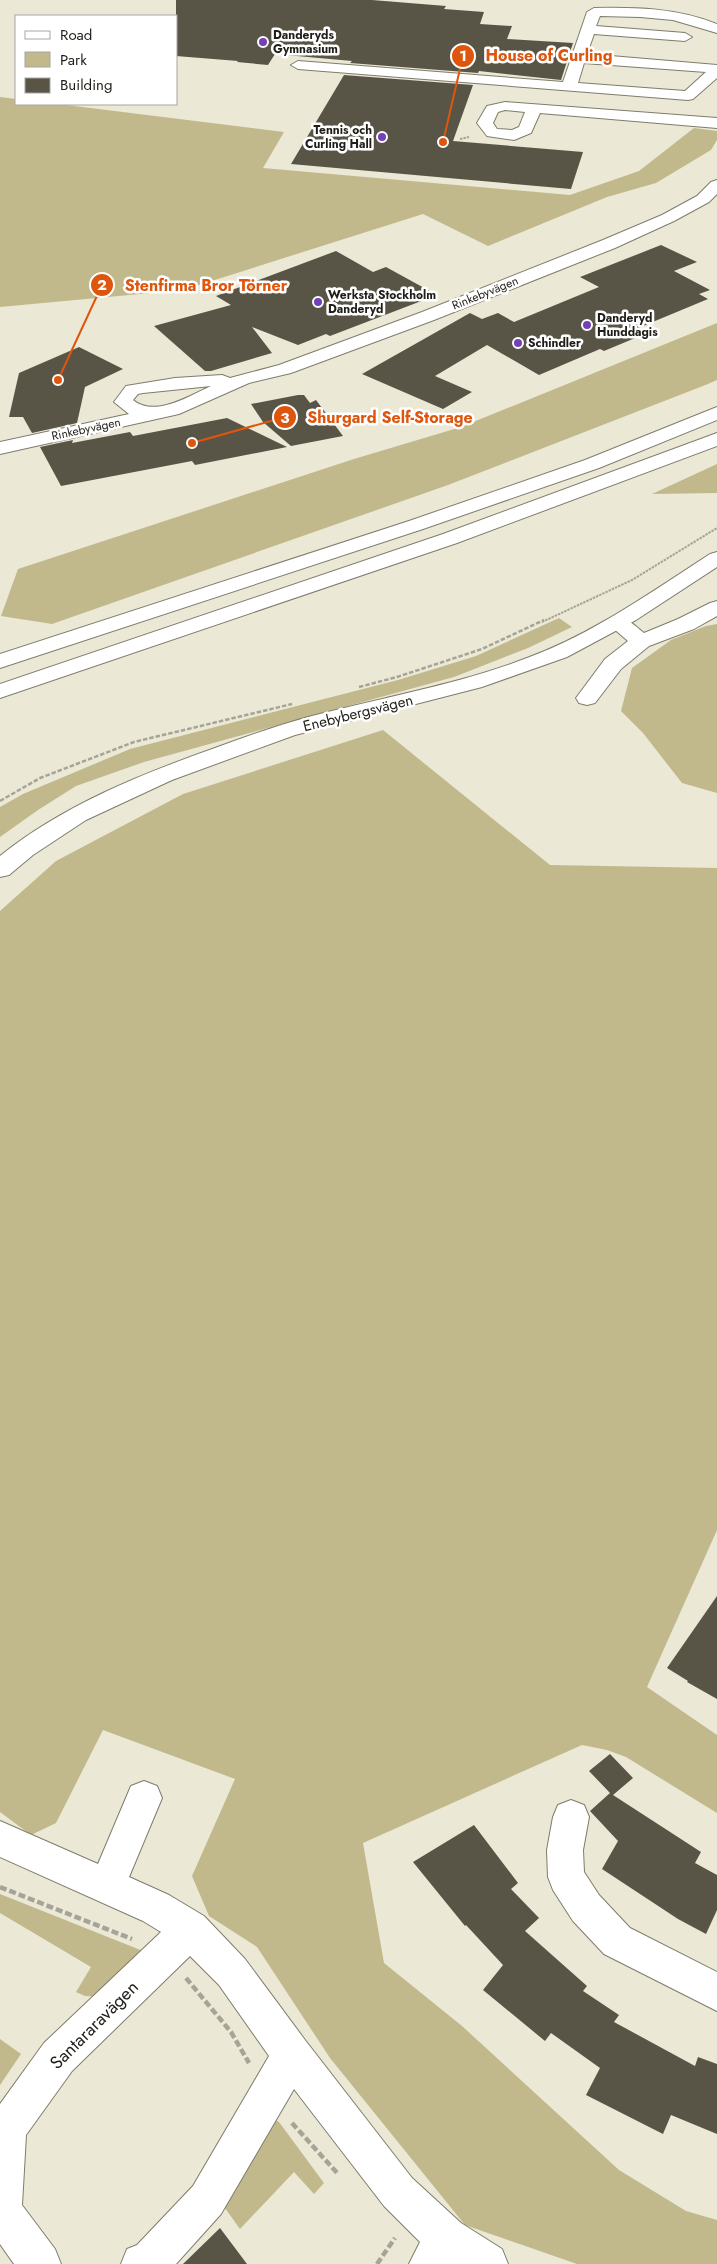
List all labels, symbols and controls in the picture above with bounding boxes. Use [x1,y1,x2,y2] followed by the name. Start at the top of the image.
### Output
[15,15,178,105] legend
[60,24,92,46] text: Road
[273,26,338,58] place label: Danderyds Gymnasium
[257,36,269,48] marker: Danderyds Gymnasium
[450,40,622,71] callout: House of Curling
[486,44,612,67] text: House of Curling
[459,45,467,67] text: 1
[60,49,87,71] text: Park
[60,74,112,96] text: Building
[305,121,372,153] place label: Tennis och Curling Hall
[376,131,388,143] marker: Tennis och Curling Hall
[90,270,297,301] callout: Stenfirma Bror Törner
[449,272,521,314] street label: Rinkebyvägen
[97,274,107,296] text: 2
[125,274,288,297] text: Stenfirma Bror Törner
[328,286,436,318] place label: Werksta Stockholm Danderyd
[312,296,324,308] marker: Werksta Stockholm Danderyd
[597,309,658,341] place label: Danderyd Hunddagis
[581,319,593,331] marker: Danderyd Hunddagis
[528,334,581,352] place label: Schindler
[512,337,524,349] marker: Schindler
[272,402,483,433] callout: Shurgard Self-Storage
[307,406,473,429] text: Shurgard Self-Storage
[280,407,290,429] text: 3
[50,413,122,445] street label: Rinkebyvägen
[301,689,415,737] street label: Enebybergsvägen
[44,1975,144,2075] street label: Santararavägen

